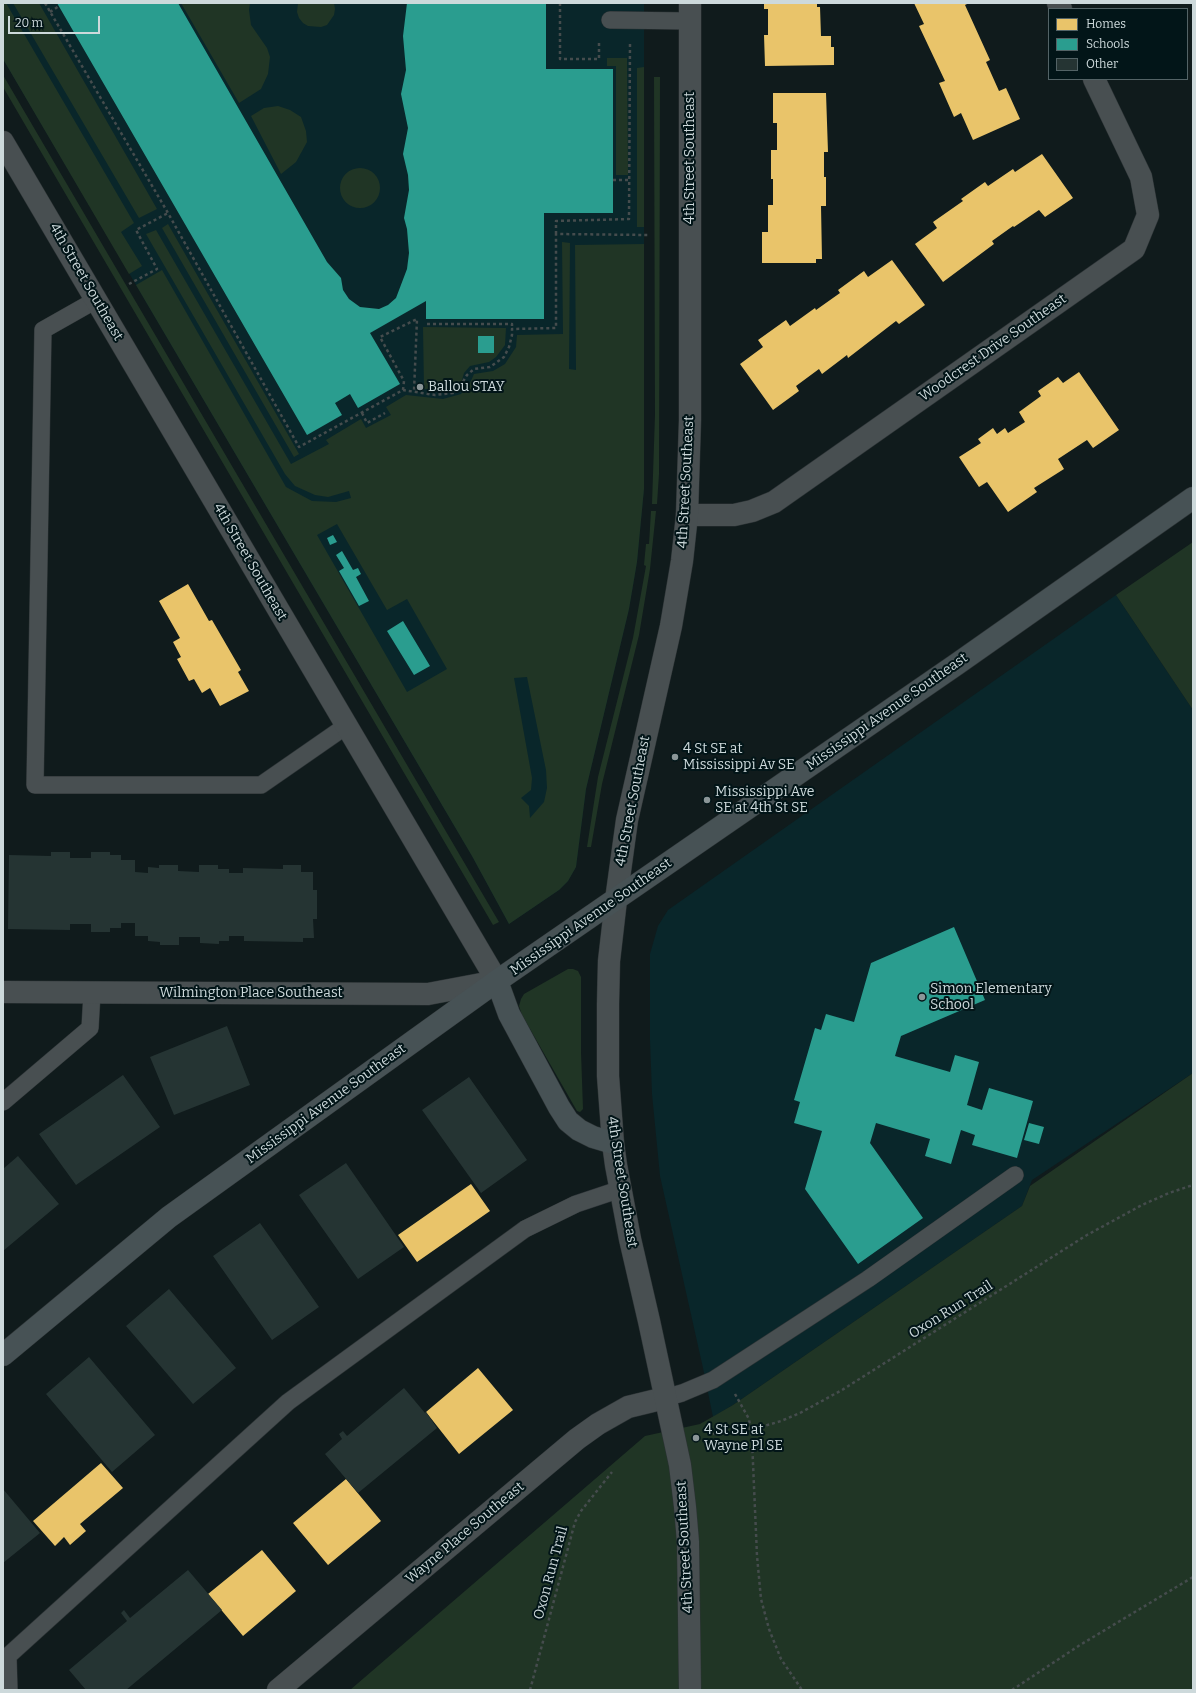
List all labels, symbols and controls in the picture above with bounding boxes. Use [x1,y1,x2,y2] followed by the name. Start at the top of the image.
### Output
[10,8,102,34] scale bar
[1048,8,1188,80] legend
[15,16,43,30] text: 20 m
[1086,17,1126,31] text: Homes
[1086,37,1129,51] text: Schools
[1086,57,1118,71] text: Other
[682,92,698,224] street label: 4th Street Southeast
[46,220,126,344] street label: 4th Street Southeast
[916,291,1070,405] street label: Woodcrest Drive Southeast
[428,379,505,395] place label: Ballou STAY
[415,382,425,392] marker: Ballou STAY
[674,415,698,549] street label: 4th Street Southeast
[210,500,290,624] street label: 4th Street Southeast
[803,650,971,774] street label: Mississippi Avenue Southeast
[612,734,654,868] street label: 4th Street Southeast
[683,741,795,774] place label: 4 St SE at Mississippi Av SE
[670,752,680,762] marker: 4 St SE at Mississippi Av SE
[715,784,814,816] place label: Mississippi Ave SE at 4th St SE
[702,795,712,805] marker: Mississippi Ave SE at 4th St SE
[507,855,675,979] street label: Mississippi Avenue Southeast
[930,981,1052,1014] place label: Simon Elementary School
[159,985,343,1001] street label: Wilmington Place Southeast
[917,992,927,1002] marker: Simon Elementary School
[243,1040,409,1168] street label: Mississippi Avenue Southeast
[603,1115,641,1249] street label: 4th Street Southeast
[906,1277,996,1343] street label: Oxon Run Trail
[704,1422,783,1454] place label: 4 St SE at Wayne Pl SE
[691,1433,701,1443] marker: 4 St SE at Wayne Pl SE
[402,1478,528,1588] street label: Wayne Place Southeast
[673,1480,697,1614] street label: 4th Street Southeast
[530,1525,572,1621] street label: Oxon Run Trail

